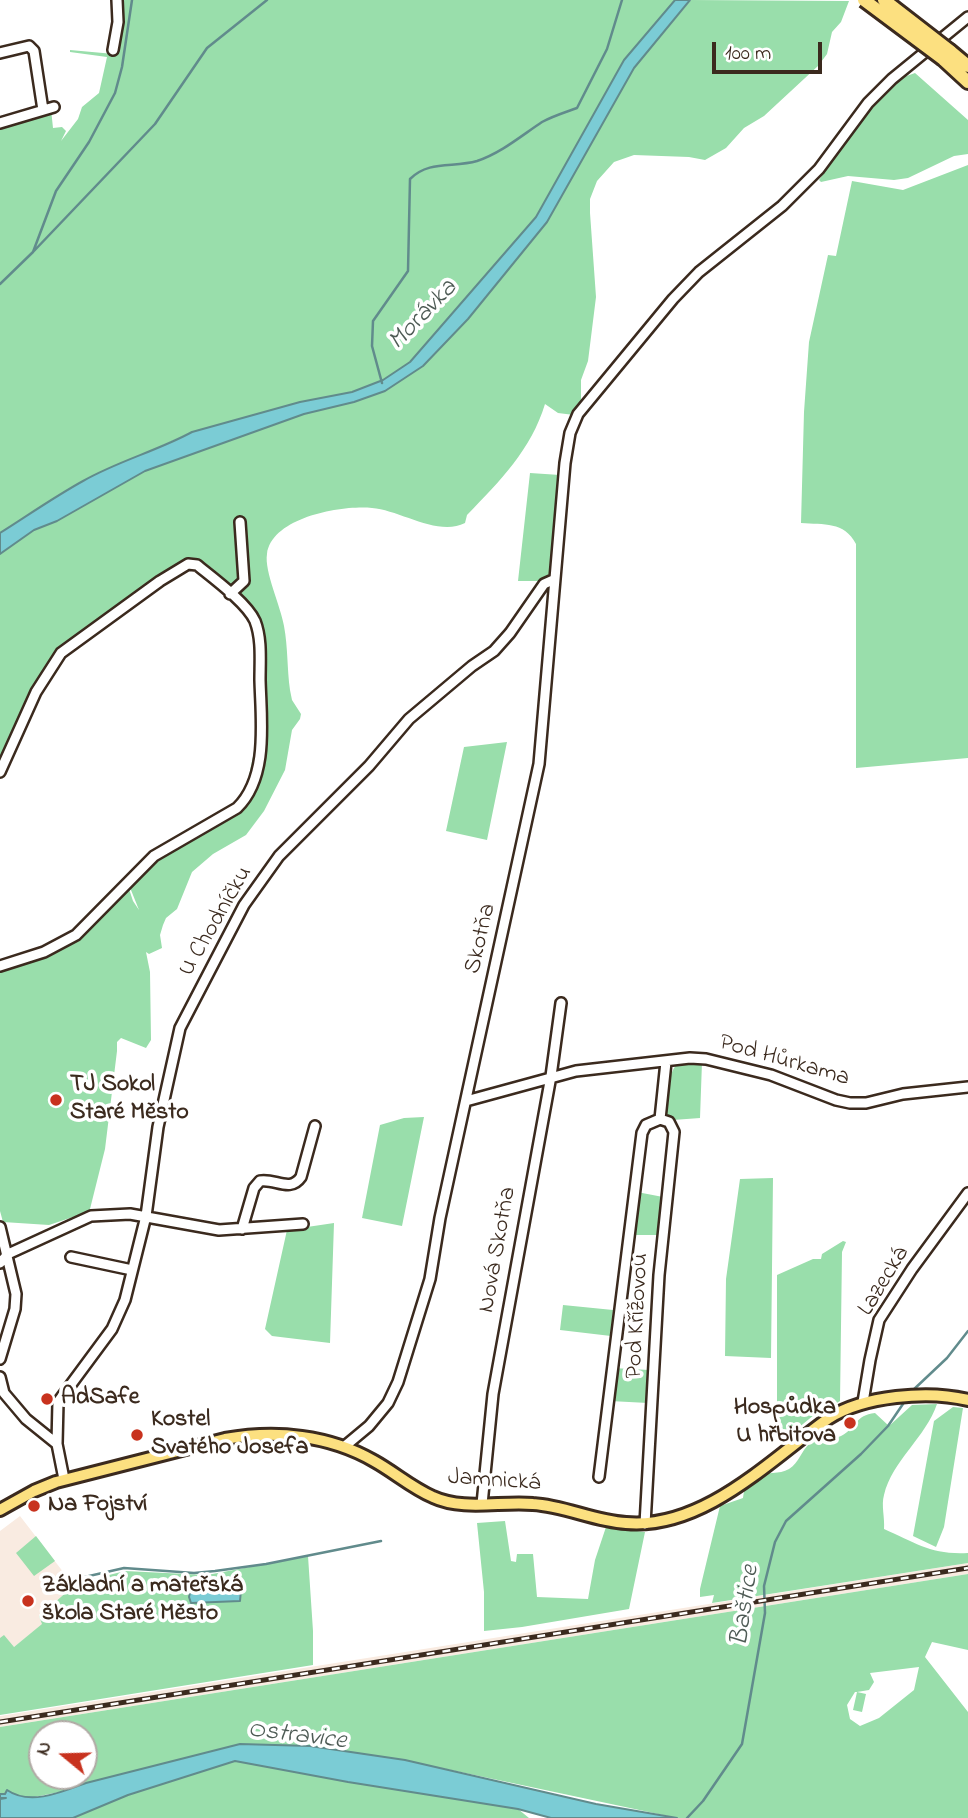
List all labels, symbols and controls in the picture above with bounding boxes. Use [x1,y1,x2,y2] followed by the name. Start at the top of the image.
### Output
[716,28,826,72] scale bar
[725,39,771,69] text: 100 m
[383,274,465,358] water label: Morávka
[174,862,260,982] street label: U Chodníčku
[460,901,504,977] street label: Skotňa
[715,1030,853,1094] street label: Pod Hůrkama
[70,1072,189,1128] place label: TJ Sokol Staré Město
[48,1092,64,1108] marker: TJ Sokol Staré Město
[474,1185,524,1315] street label: Nová Skotňa
[853,1242,917,1322] street label: Lazecká
[621,1252,657,1380] street label: Pod Křížovou
[61,1385,140,1413] place label: AdSafe
[39,1391,55,1407] marker: AdSafe
[734,1395,836,1451] place label: Hospůdka U hřbitova
[151,1407,309,1463] place label: Kostel Svatého Josefa
[842,1415,858,1431] marker: Hospůdka U hřbitova
[129,1427,145,1443] marker: Kostel Svatého Josefa
[447,1464,541,1500] street label: Jamnická
[48,1492,147,1520] place label: Na Fojství
[26,1498,42,1514] marker: Na Fojství
[726,1564,768,1648] water label: Baštice
[42,1573,243,1629] place label: Základní a mateřská škola Staré Město
[20,1593,36,1609] marker: Základní a mateřská škola Staré Město
[246,1715,348,1759] water label: Ostravice
[28,1720,98,1790] north arrow
[30,1738,59,1759] text: N

